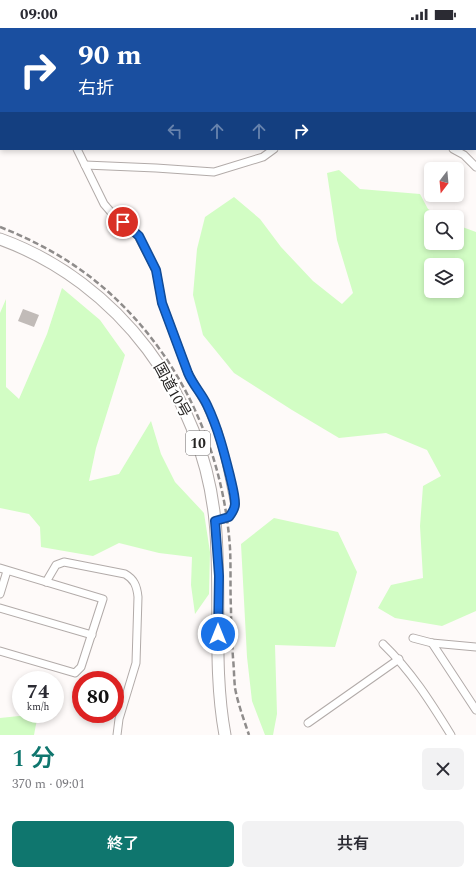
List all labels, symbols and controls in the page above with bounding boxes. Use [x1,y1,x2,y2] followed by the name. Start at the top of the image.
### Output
[20,3,58,26] text: 09:00
[78,34,142,77] text: 90 m
[12,44,64,96] icon: right
[78,75,114,102] text: 右折
[164,120,186,142] icon: left
[206,120,228,142] icon: ahead
[248,120,270,142] icon: ahead
[290,120,312,142] icon: right
[424,162,464,202] north arrow
[424,162,464,298] map controls
[106,205,140,239] pin
[424,210,464,250] button: search
[112,211,134,233] icon: arrive
[424,258,464,298] button: layers
[147,358,197,422] street label: 国道10号
[186,431,210,455] road number: 10
[197,613,239,655] position arrow
[72,671,124,723] speed limit sign: 80
[27,677,49,707] text: 74
[27,699,49,715] text: km/h
[12,741,55,777] text: 1 分
[422,748,464,790] button: close
[12,774,85,794] text: 370 m · 09:01
[12,821,234,867] button: 終了
[242,821,464,867] button: 共有

